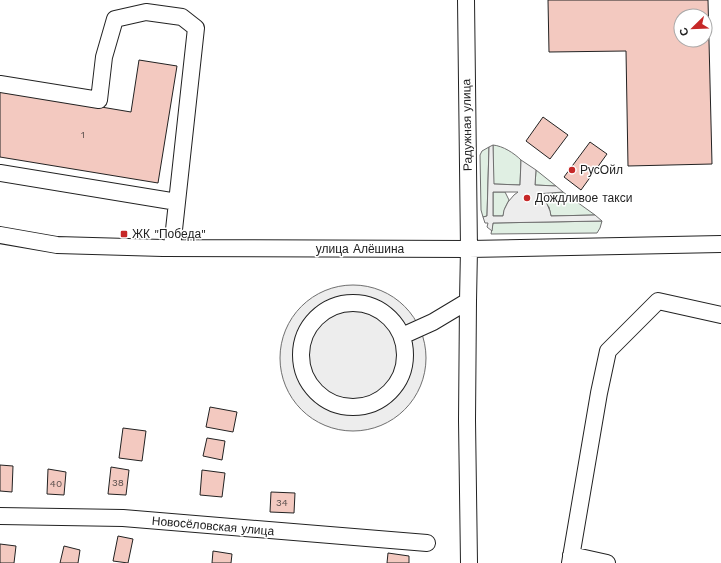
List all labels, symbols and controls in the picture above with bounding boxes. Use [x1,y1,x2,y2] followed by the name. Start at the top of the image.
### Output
[673,8,713,48] north arrow
[677,25,692,38] text: С
[459,78,475,171] street label: Радужная улица
[81,129,85,140] house number: 1
[580,163,623,177] place label: РусОйл
[567,165,577,175] marker: РусОйл
[535,191,632,205] place label: Дождливое такси
[522,193,532,203] marker: Дождливое такси
[132,227,206,241] place label: ЖК "Победа"
[119,229,129,239] marker: ЖК "Победа"
[316,242,405,256] street label: улица Алёшина
[112,477,124,488] house number: 38
[50,478,62,489] house number: 40
[276,497,288,508] house number: 34
[151,514,275,538] street label: Новосёловская улица

